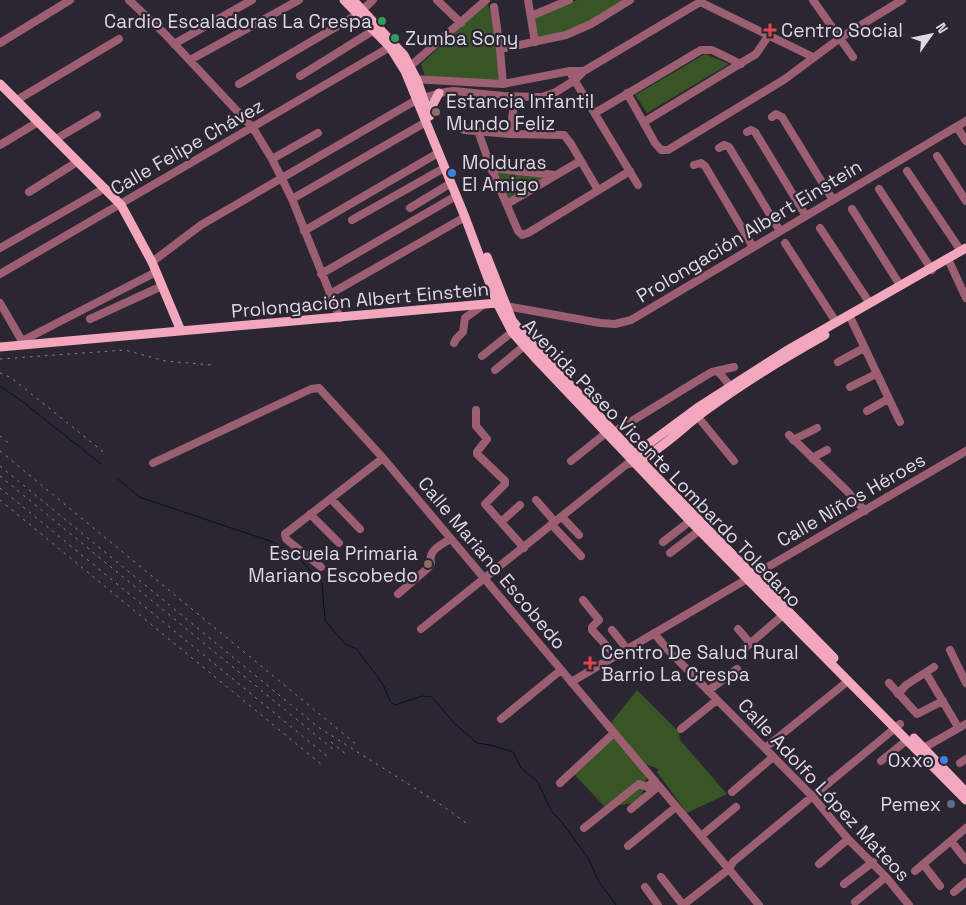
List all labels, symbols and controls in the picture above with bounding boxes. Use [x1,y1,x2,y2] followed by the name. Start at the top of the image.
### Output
[104,9,372,34] place label: Cardio Escaladoras La Crespa
[906,10,956,60] north arrow
[376,15,388,27] marker: Cardio Escaladoras La Crespa
[781,18,903,43] place label: Centro Social
[932,19,952,37] text: N
[763,23,777,37] marker: Centro Social
[405,26,518,51] place label: Zumba Sony
[389,32,401,44] marker: Zumba Sony
[446,89,594,136] place label: Estancia Infantil Mundo Feliz
[106,93,268,201] street label: Calle Felipe Chávez
[430,106,442,118] marker: Estancia Infantil Mundo Feliz
[462,150,546,197] place label: Molduras El Amigo
[632,154,866,308] street label: Prolongación Albert Einstein
[446,167,458,179] marker: Molduras El Amigo
[230,276,490,324] street label: Prolongación Albert Einstein
[517,313,807,613] street label: Avenida Paseo Vicente Lombardo Toledano
[772,447,930,553] street label: Calle Niños Héroes
[412,471,572,655] street label: Calle Mariano Escobedo
[248,541,418,588] place label: Escuela Primaria Mariano Escobedo
[422,558,434,570] marker: Escuela Primaria Mariano Escobedo
[601,640,799,687] place label: Centro De Salud Rural Barrio La Crespa
[583,656,597,670] marker: Centro De Salud Rural Barrio La Crespa
[732,693,916,887] street label: Calle Adolfo López Mateos
[888,748,934,773] place label: Oxxo
[938,754,950,766] marker: Oxxo
[880,792,941,817] place label: Pemex
[945,798,957,810] marker: Pemex

